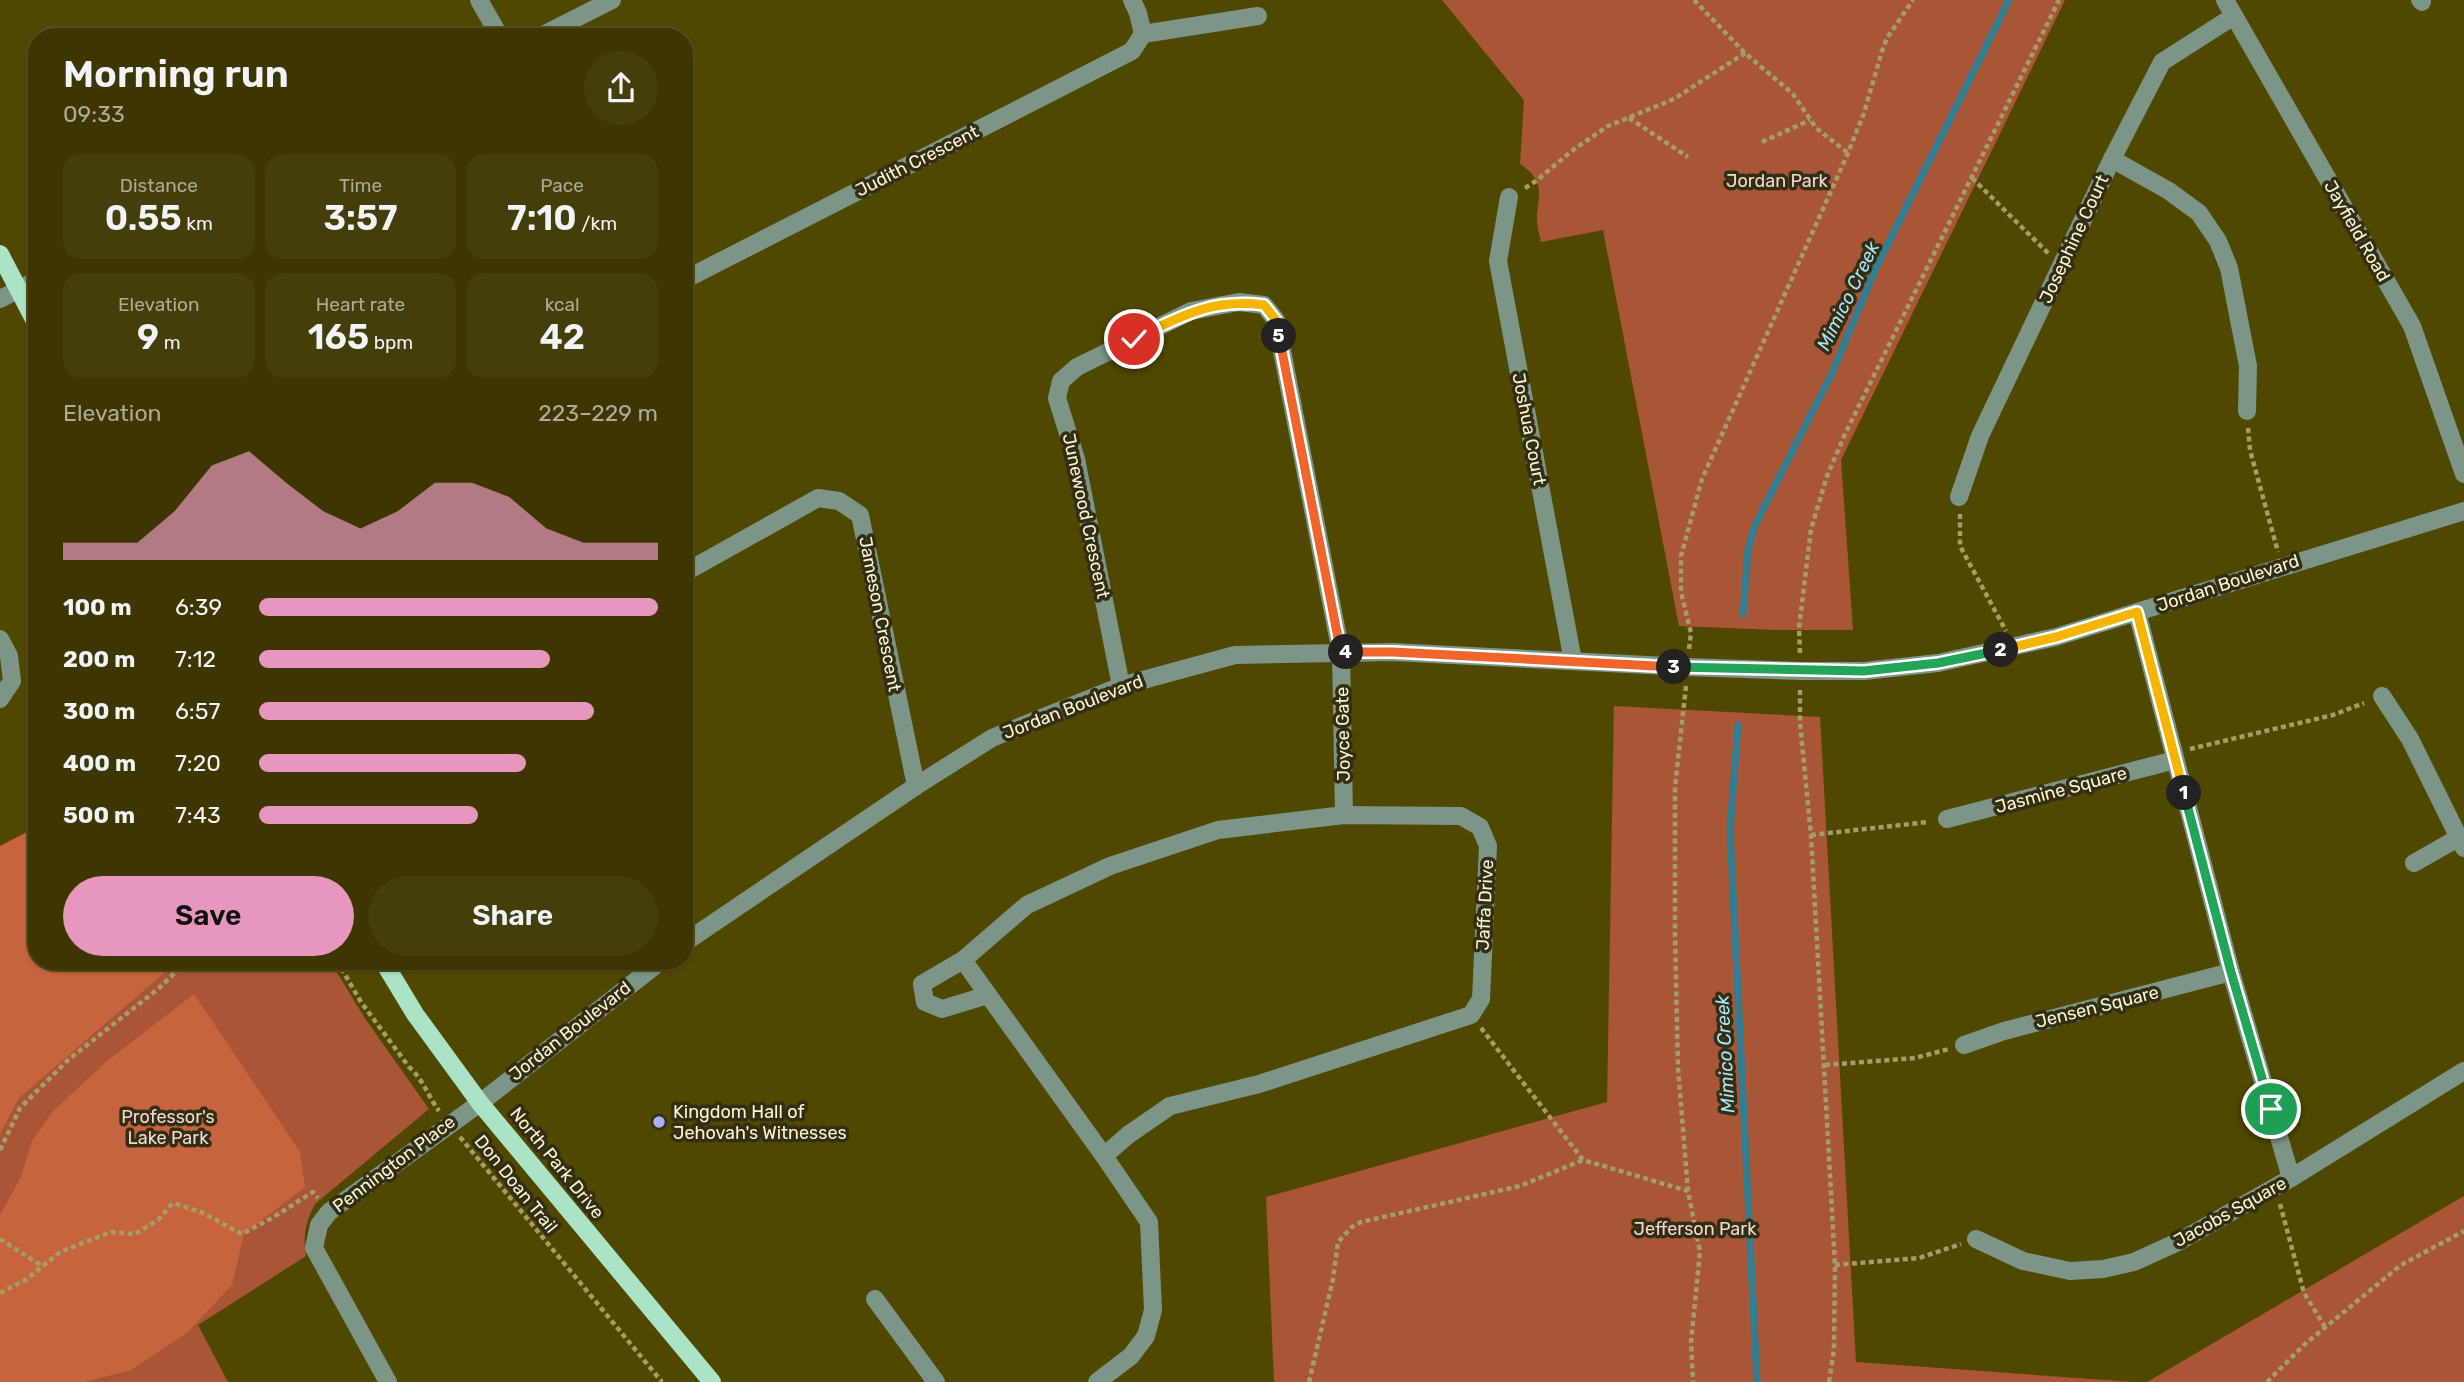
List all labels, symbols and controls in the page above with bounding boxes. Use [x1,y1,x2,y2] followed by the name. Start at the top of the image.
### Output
[63,51,289,97] text: Morning run
[584,51,658,125] button: share
[63,100,125,128] text: 09:33
[852,120,982,202] street label: Judith Crescent
[1726,170,1829,192] park label: Jordan Park
[2035,171,2113,307] street label: Josephine Court
[120,174,198,197] text: Distance
[339,174,382,197] text: Time
[540,174,584,197] text: Pace
[2319,177,2395,285] street label: Jayfield Road
[105,197,182,239] text: 0.55
[323,197,398,239] text: 3:57
[507,197,577,239] text: 7:10
[182,212,213,235] text: km
[577,212,617,235] text: /km
[1812,238,1884,354] water label: Mimico Creek
[118,293,200,316] text: Elevation
[316,293,405,316] text: Heart rate
[545,293,580,316] text: kcal
[1104,309,1164,369] pin
[137,316,159,358] text: 9
[308,316,369,358] text: 165
[539,316,585,358] text: 42
[1262,318,1296,354] pin: 5
[1115,320,1153,358] icon: check
[1272,324,1285,347] text: 5
[159,331,181,354] text: m
[369,331,413,354] text: bpm
[1507,371,1551,487] street label: Joshua Court
[63,399,162,427] text: Elevation
[538,399,658,427] text: 223–229 m
[1058,431,1114,601] street label: Junewood Crescent
[854,534,906,694] street label: Jameson Crescent
[2154,550,2302,616] street label: Jordan Boulevard
[63,593,132,621] text: 100 m
[175,593,222,621] text: 6:39
[1983,632,2018,668] pin: 2
[1328,634,1364,670] pin: 4
[1994,638,2007,661] text: 2
[1339,640,1352,663] text: 4
[63,645,135,673] text: 200 m
[175,645,216,673] text: 7:12
[1656,650,1692,684] pin: 3
[1667,655,1680,678] text: 3
[1000,670,1146,744] street label: Jordan Boulevard
[1331,686,1355,782] street label: Joyce Gate
[63,697,135,725] text: 300 m
[175,697,220,725] text: 6:57
[63,749,136,777] text: 400 m
[175,749,221,777] text: 7:20
[1993,762,2129,818] street label: Jasmine Square
[2166,776,2202,810] pin: 1
[2179,781,2188,804] text: 1
[63,801,135,829] text: 500 m
[175,801,221,829] text: 7:43
[1472,859,1498,951] street label: Jaffa Drive
[63,876,354,956] button: Save
[368,876,658,956] button: Share
[505,977,635,1085] street label: Jordan Boulevard
[2033,981,2161,1033] street label: Jensen Square
[1710,994,1740,1114] water label: Mimico Creek
[2241,1079,2301,1139] pin
[2252,1090,2290,1128] icon: arrive
[673,1101,847,1144] place label: Kingdom Hall of Jehovah's Witnesses
[505,1103,609,1223] street label: North Park Drive
[121,1106,215,1149] park label: Professor's Lake Park
[328,1111,460,1217] street label: Pennington Place
[651,1114,667,1130] marker: Kingdom Hall of Jehovah's Witnesses
[470,1130,562,1238] street label: Don Doan Trail
[2170,1172,2290,1252] street label: Jacobs Square
[1634,1218,1757,1240] park label: Jefferson Park

